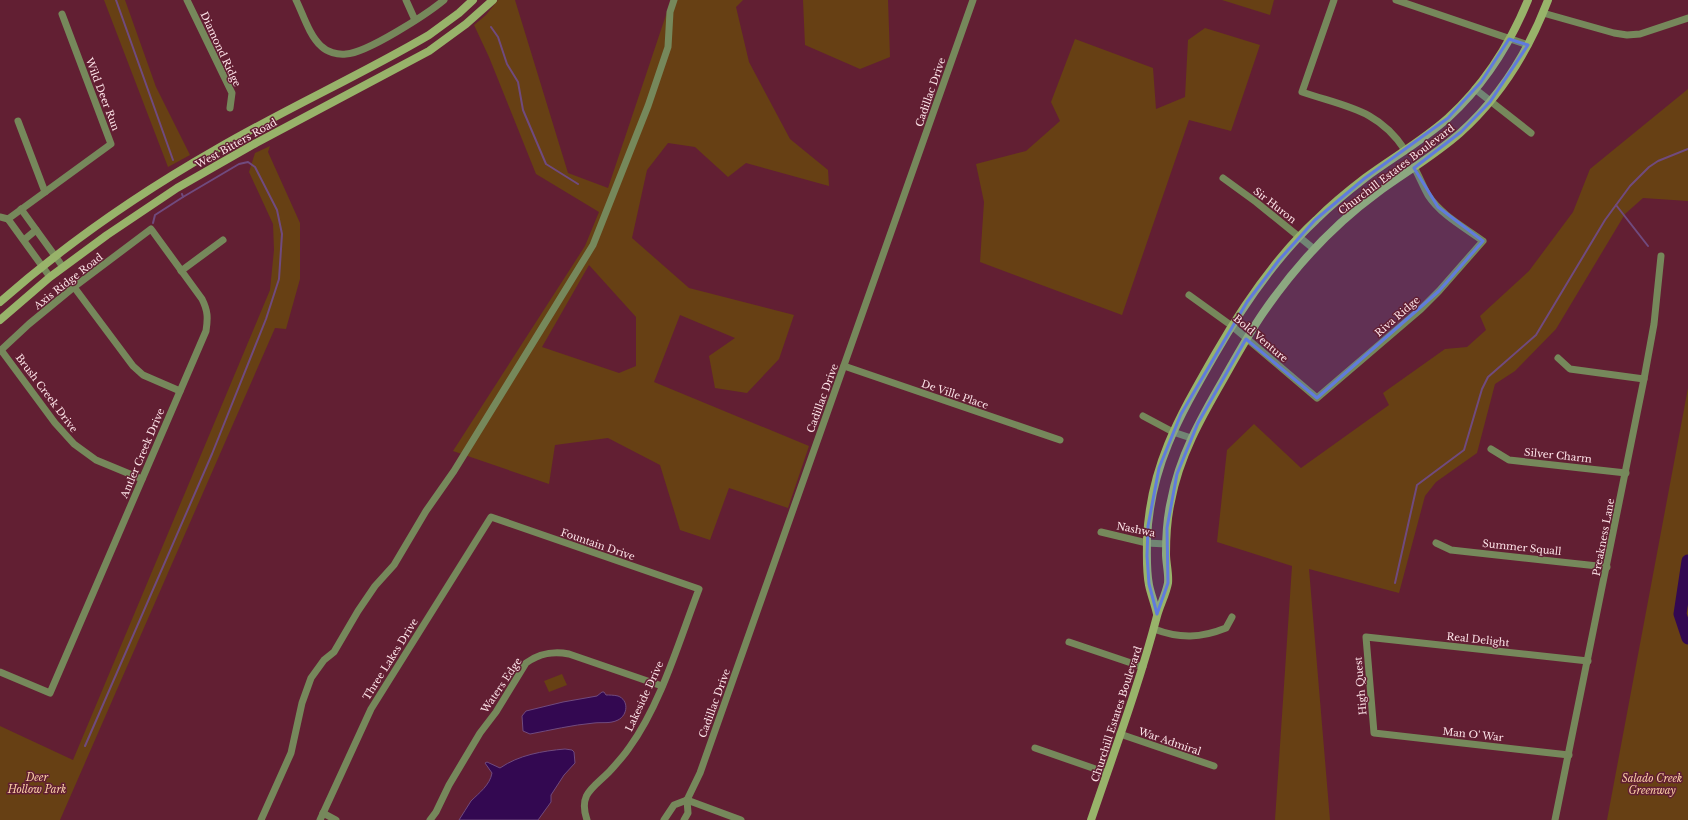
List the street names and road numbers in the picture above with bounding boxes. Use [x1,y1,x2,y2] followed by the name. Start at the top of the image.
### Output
[197,10,244,89] street label: Diamond Ridge
[82,55,122,133] street label: Wild Deer Run
[913,55,949,129] street label: Cadillac Drive
[192,116,279,172] street label: West Bitters Road
[1336,121,1457,217] street label: Churchill Estates Boulevard
[1251,185,1299,226] street label: Sir Huron
[30,250,106,313] street label: Axis Ridge Road
[1372,293,1423,339] street label: Riva Ridge
[1231,312,1291,365] street label: Bold Venture
[13,351,81,435] street label: Brush Creek Drive
[804,362,841,434] street label: Cadillac Drive
[920,377,990,412] street label: De Ville Place
[117,406,167,501] street label: Antler Creek Drive
[1523,445,1593,466] street label: Silver Charm
[1590,497,1617,577] street label: Preakness Lane
[1115,519,1157,540] street label: Nashwa
[559,526,637,563] street label: Fountain Drive
[1482,537,1562,558] street label: Summer Squall
[360,616,421,703] street label: Three Lakes Drive
[1446,630,1510,649] street label: Real Delight
[1088,644,1145,784] street label: Churchill Estates Boulevard
[478,655,525,716] street label: Waters Edge
[1351,656,1370,716] street label: High Quest
[622,659,667,733] street label: Lakeside Drive
[696,667,733,739] street label: Cadillac Drive
[1136,724,1203,758] street label: War Admiral
[1442,725,1504,744] street label: Man O' War

